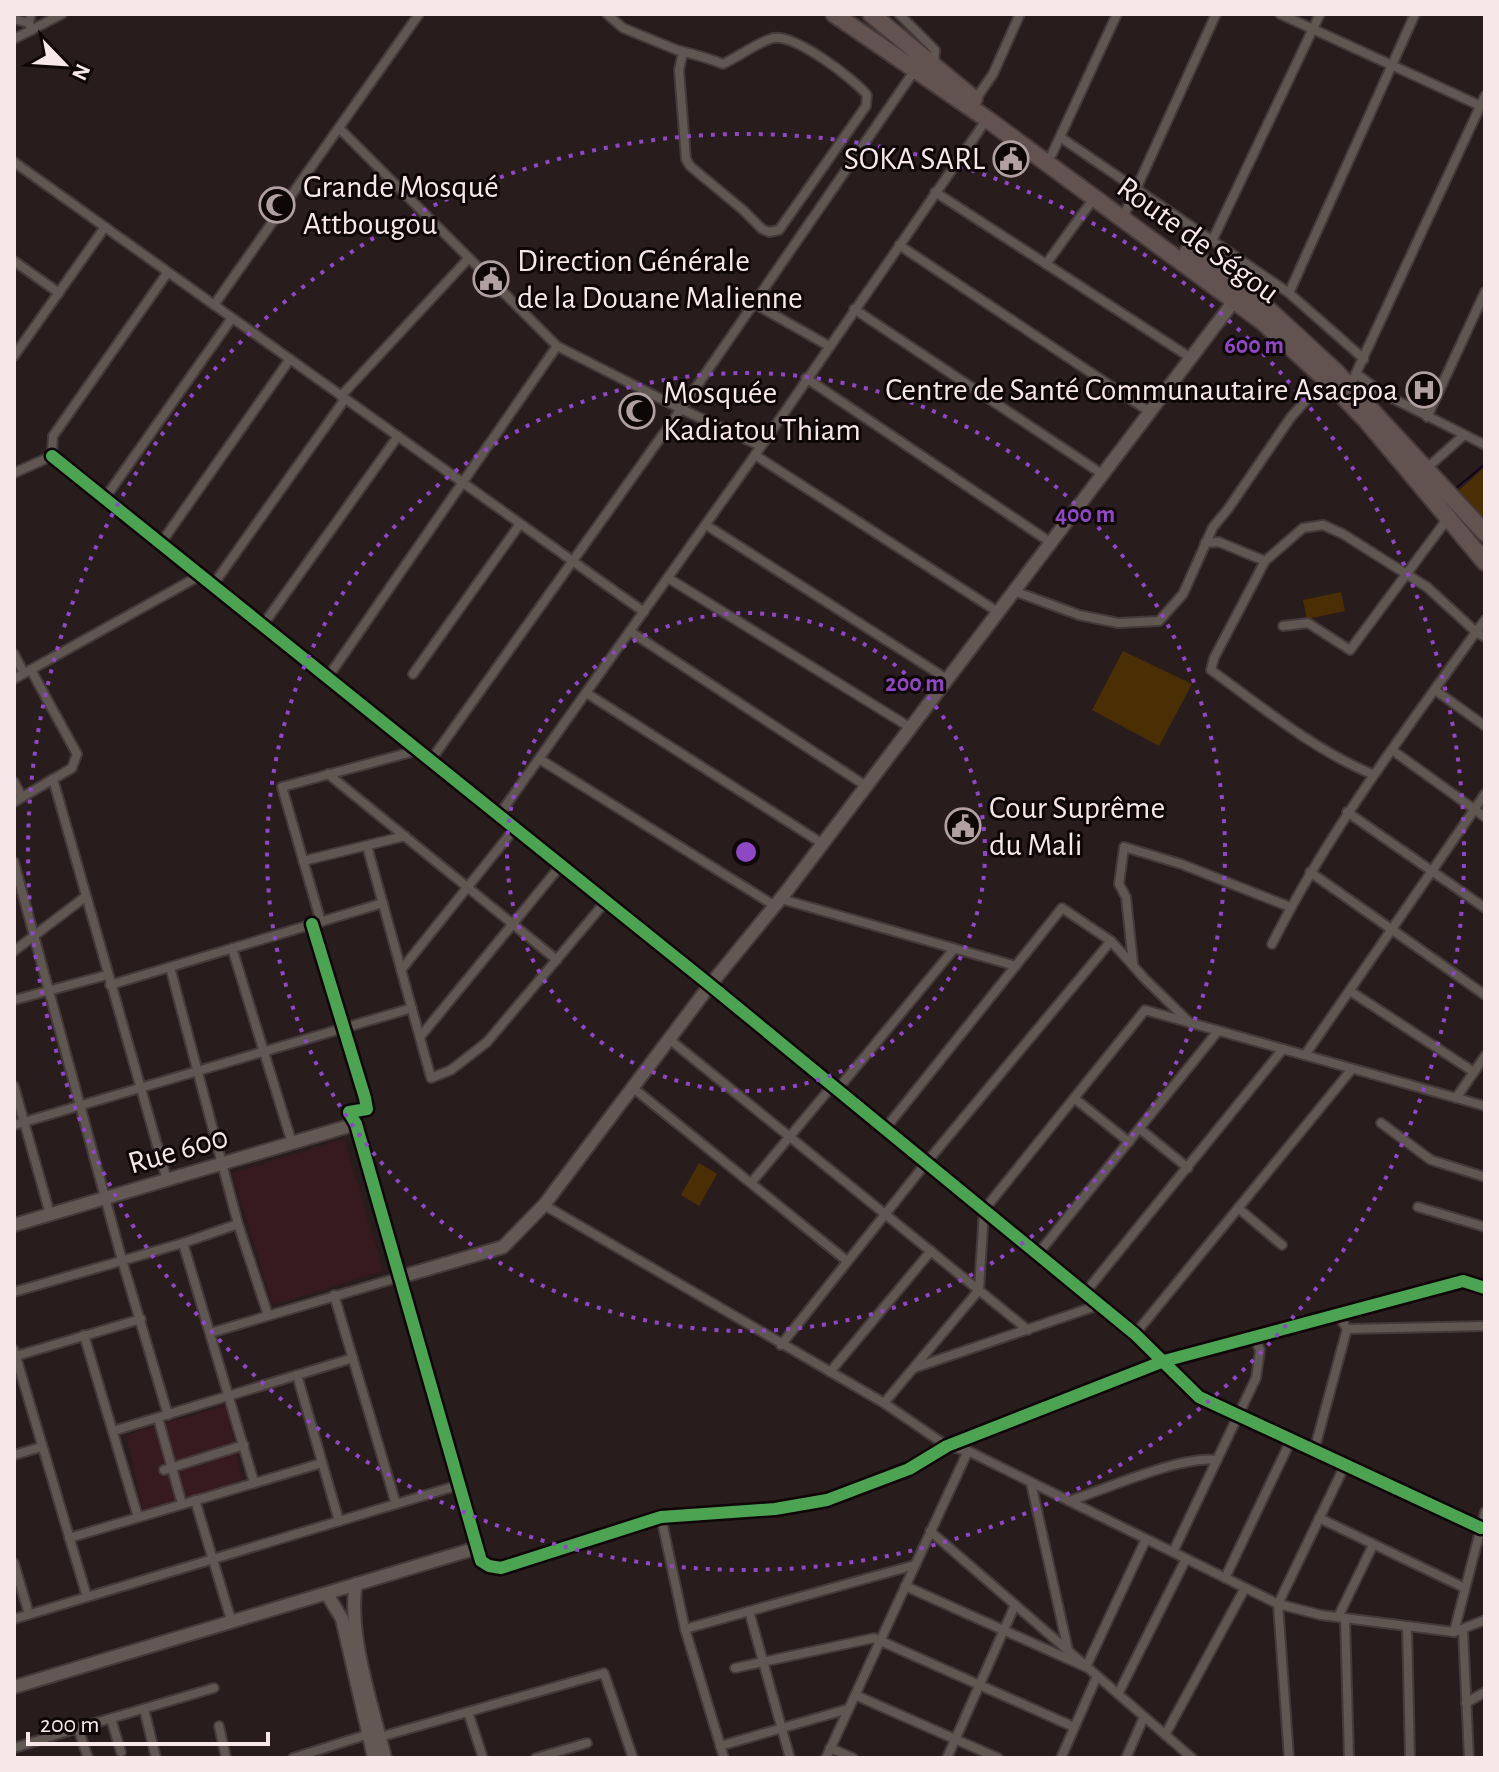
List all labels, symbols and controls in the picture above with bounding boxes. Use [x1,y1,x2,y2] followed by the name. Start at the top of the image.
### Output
[24,24,104,104] north arrow
[68,60,94,84] text: N
[992,140,1030,178] public building icon: SOKA SARL
[844,143,986,175] place label: SOKA SARL
[303,171,499,240] place label: Grande Mosqué Attbougou
[1111,171,1285,309] street label: Route de Ségou
[258,186,296,224] mosque icon: Grande Mosqué Attbougou
[517,245,803,314] place label: Direction Générale de la Douane Malienne
[472,260,510,298] public building icon: Direction Générale de la Douane Malienne
[1224,334,1284,358] text: 600 m
[1405,371,1443,409] hospital icon: Centre de Santé Communautaire Asacpoa
[885,374,1398,406] place label: Centre de Santé Communautaire Asacpoa
[663,377,861,446] place label: Mosquée Kadiatou Thiam
[618,392,656,430] mosque icon: Mosquée Kadiatou Thiam
[1055,503,1115,527] text: 400 m
[885,672,945,696] text: 200 m
[989,792,1165,861] place label: Cour Suprême du Mali
[944,807,982,845] public building icon: Cour Suprême du Mali
[732,838,760,866] centre of rings
[124,1121,232,1179] street label: Rue 600
[28,1696,268,1746] scale bar
[40,1713,99,1737] text: 200 m

